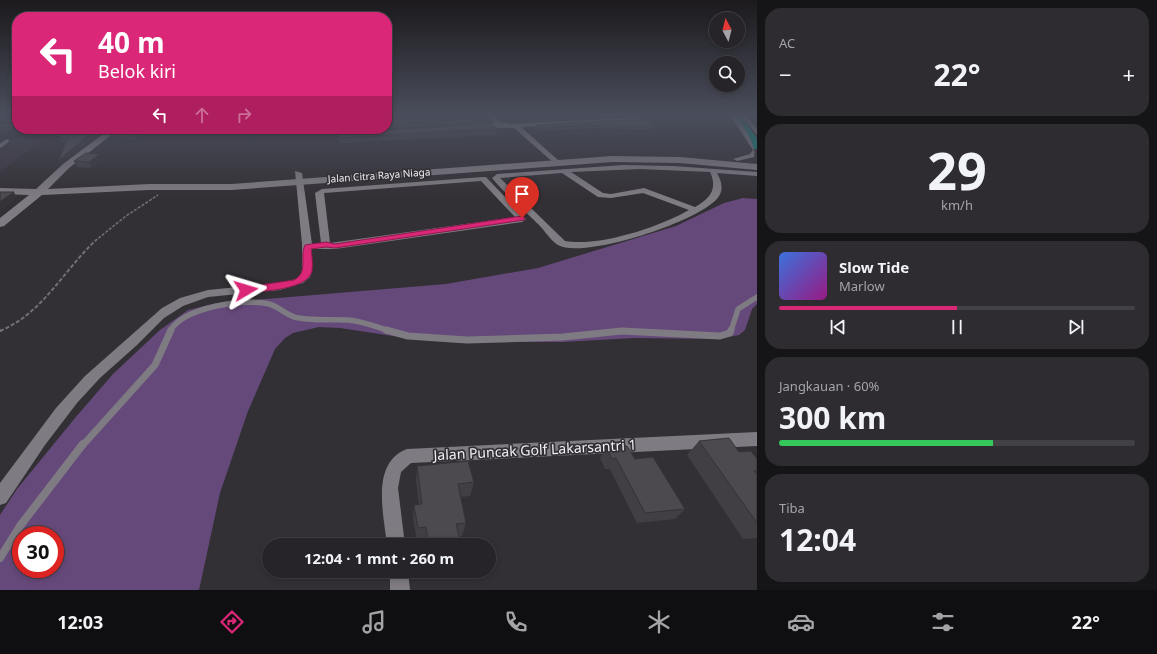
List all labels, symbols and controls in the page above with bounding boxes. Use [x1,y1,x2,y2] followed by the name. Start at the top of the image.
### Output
[709,12,745,48] north arrow
[709,12,745,92] map controls
[98,23,165,61] text: 40 m
[32,28,84,80] icon: left
[779,34,795,52] text: AC
[933,54,981,95] text: 22°
[709,56,745,92] button: search
[98,59,176,83] text: Belok kiri
[779,59,792,89] text: −
[1122,59,1135,89] text: +
[149,104,171,126] icon: left
[191,104,213,126] icon: ahead
[233,104,255,126] icon: right
[927,134,987,205] text: 29
[326,164,431,186] street label: Jalan Citra Raya Niaga
[505,177,539,218] pin
[511,183,533,205] icon: arrive
[941,196,973,214] text: km/h
[839,257,909,277] text: Slow Tide
[225,269,267,311] position arrow
[839,277,885,295] text: Marlow
[827,316,849,338] icon: previous
[946,316,968,338] icon: pause
[1065,316,1087,338] icon: next
[779,377,879,395] text: Jangkauan · 60%
[779,397,886,438] text: 300 km
[431,435,637,464] street label: Jalan Puncak Golf Lakarsantri 1
[779,499,805,517] text: Tiba
[779,519,856,560] text: 12:04
[12,526,64,578] speed limit sign: 30
[304,548,454,568] text: 12:04 · 1 mnt · 260 m
[218,608,246,636] icon: directions
[360,608,388,636] icon: music
[502,608,530,636] icon: phone
[645,608,673,636] icon: climate
[787,608,815,636] icon: car
[929,608,957,636] icon: filters
[57,610,103,634] text: 12:03
[1072,610,1100,634] text: 22°

